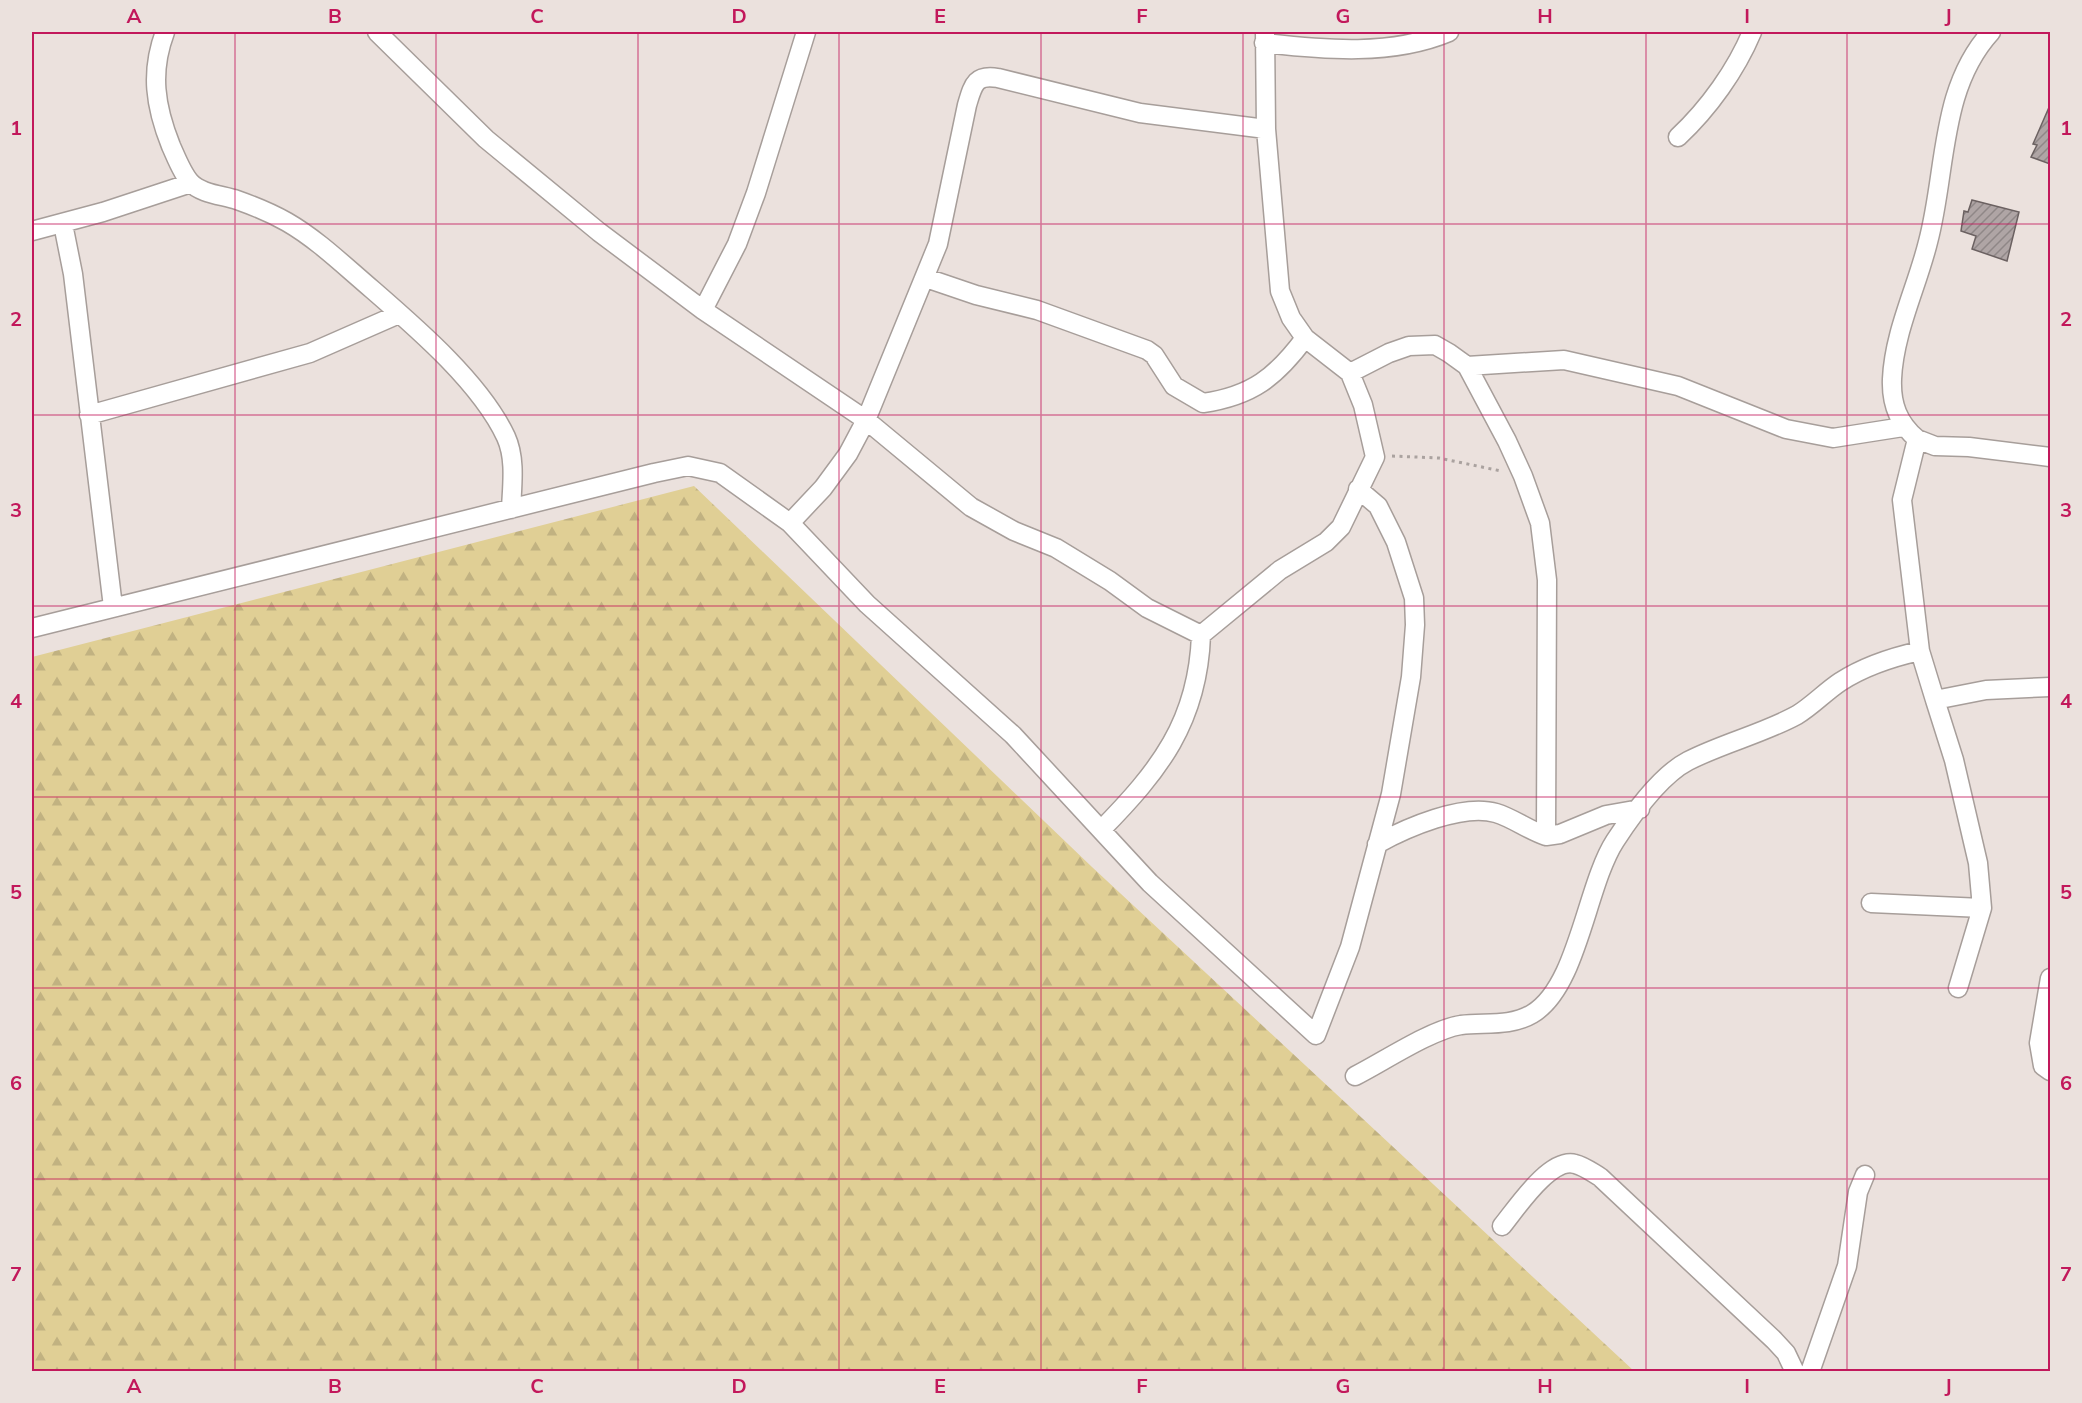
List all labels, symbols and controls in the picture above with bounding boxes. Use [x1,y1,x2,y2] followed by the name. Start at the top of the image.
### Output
[127,3,142,28] text: A
[328,3,342,28] text: B
[530,3,544,28] text: C
[731,3,747,28] text: D
[934,3,946,28] text: E
[1136,3,1148,28] text: F
[1336,3,1350,28] text: G
[1537,3,1553,28] text: H
[1744,3,1750,28] text: I
[1944,3,1952,28] text: J
[10,115,22,140] text: 1
[2060,115,2072,140] text: 1
[10,306,22,331] text: 2
[2060,306,2072,331] text: 2
[10,497,22,522] text: 3
[2060,497,2072,522] text: 3
[10,688,22,713] text: 4
[2060,688,2072,713] text: 4
[10,879,22,904] text: 5
[2060,879,2072,904] text: 5
[10,1070,22,1095] text: 6
[2060,1070,2072,1095] text: 6
[10,1261,22,1286] text: 7
[2060,1261,2072,1286] text: 7
[127,1373,142,1398] text: A
[328,1373,342,1398] text: B
[530,1373,544,1398] text: C
[731,1373,747,1398] text: D
[934,1373,946,1398] text: E
[1136,1373,1148,1398] text: F
[1336,1373,1350,1398] text: G
[1537,1373,1553,1398] text: H
[1744,1373,1750,1398] text: I
[1944,1373,1952,1398] text: J

